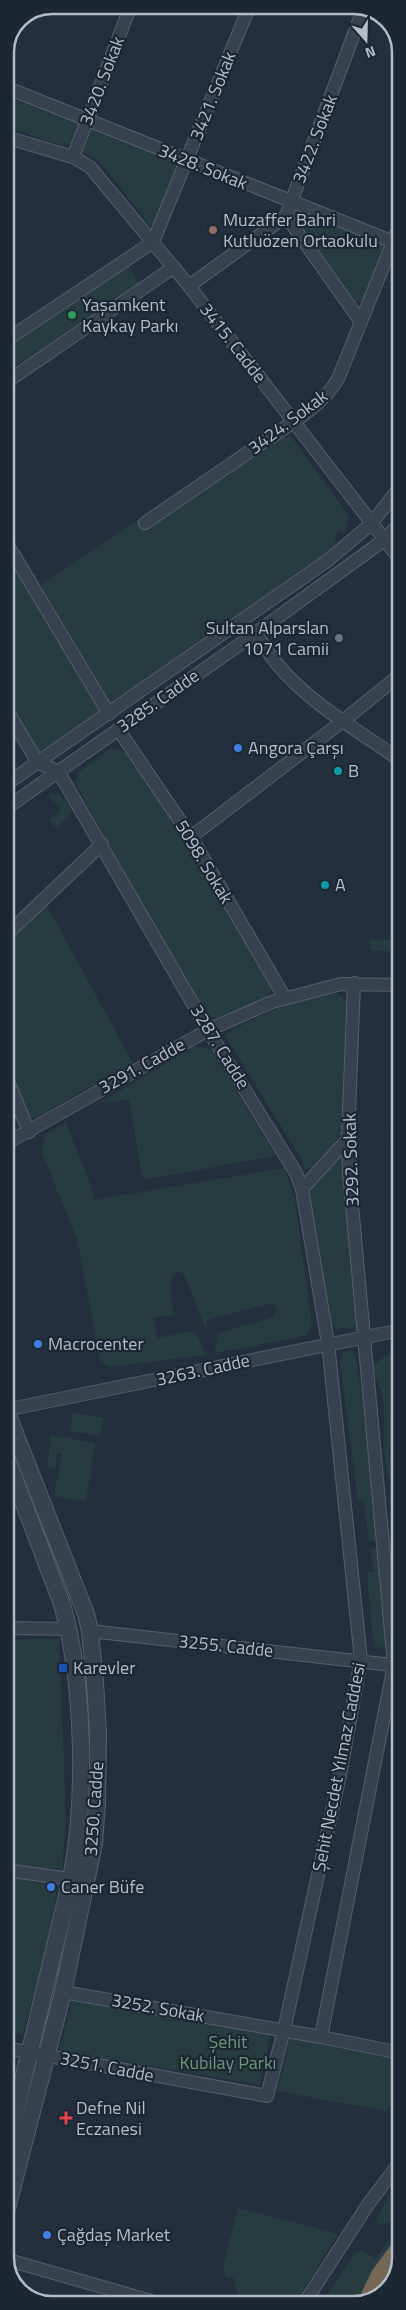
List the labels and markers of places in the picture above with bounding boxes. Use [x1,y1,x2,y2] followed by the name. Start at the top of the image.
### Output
[223,206,378,254] place label: Muzaffer Bahri Kutluözen Ortaokulu
[207,224,219,236] marker: Muzaffer Bahri Kutluözen Ortaokulu
[82,291,178,339] place label: Yaşamkent Kaykay Parkı
[66,309,78,321] marker: Yaşamkent Kaykay Parkı
[206,614,329,662] place label: Sultan Alparslan 1071 Camii
[333,632,345,644] marker: Sultan Alparslan 1071 Camii
[248,734,344,761] place label: Angora Çarşı
[232,742,244,754] marker: Angora Çarşı
[348,757,359,784] place label: B
[332,765,344,777] marker: B
[335,871,346,898] place label: A
[319,879,331,891] marker: A
[48,1330,144,1357] place label: Macrocenter
[32,1338,44,1350] marker: Macrocenter
[73,1654,135,1681] place label: Karevler
[57,1662,69,1674] marker: Karevler
[61,1873,144,1900] place label: Caner Büfe
[45,1881,57,1893] marker: Caner Büfe
[76,2094,146,2142] place label: Defne Nil Eczanesi
[60,2112,72,2124] marker: Defne Nil Eczanesi
[57,2221,171,2248] place label: Çağdaş Market
[41,2229,53,2241] marker: Çağdaş Market

